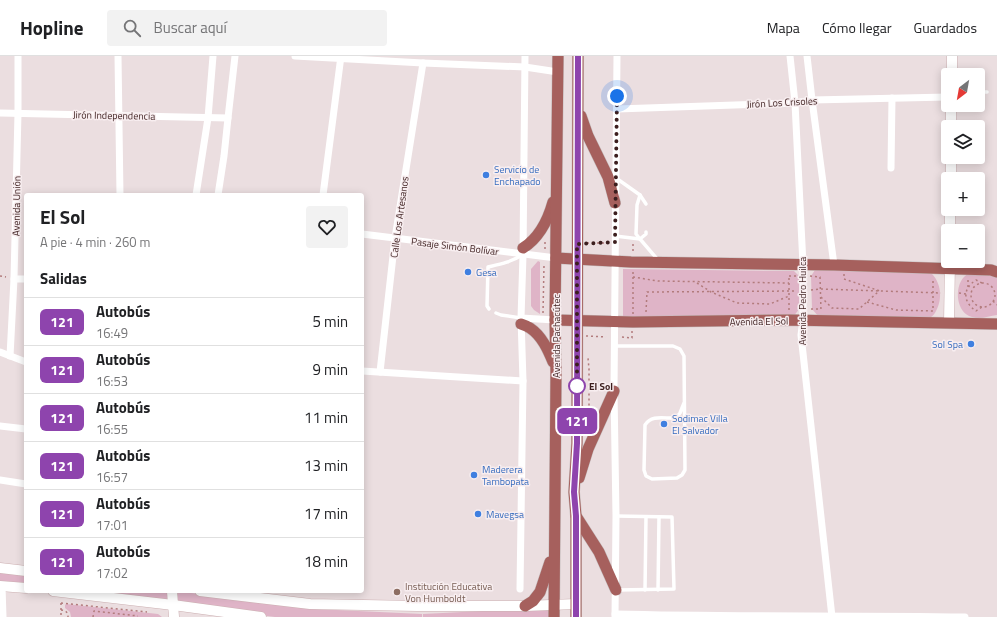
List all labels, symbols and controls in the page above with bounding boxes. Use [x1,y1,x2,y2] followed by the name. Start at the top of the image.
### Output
[107,10,387,46] search box
[20,13,83,42] text: Hopline
[153,16,227,39] text: Buscar aquí
[121,17,143,39] icon: search
[767,17,800,38] text: Mapa
[822,17,892,38] text: Cómo llegar
[914,17,977,38] text: Guardados
[941,68,985,112] north arrow
[941,68,985,268] map controls
[607,86,627,106] your location
[746,93,818,112] street label: Jirón Los Crisoles
[73,107,155,124] street label: Jirón Independencia
[941,120,985,164] button: layers
[494,162,541,189] place label: Servicio de Enchapado
[481,170,491,180] marker: Servicio de Enchapado
[941,172,985,216] button: +
[386,175,413,259] street label: Calle Los Artesanos
[8,176,25,236] street label: Avenida Unión
[40,202,85,231] text: El Sol
[306,206,348,248] button: heart
[941,224,985,268] button: −
[40,232,150,252] text: A pie · 4 min · 260 m
[410,234,500,259] street label: Pasaje Simón Bolívar
[795,257,810,345] street label: Avenida Pedro Huilca
[476,265,497,280] place label: Gesa
[40,267,87,290] text: Salidas
[463,267,473,277] marker: Gesa
[549,294,564,378] street label: Avenida Pachacútec
[96,300,150,323] text: Autobús
[312,310,348,333] text: 5 min
[50,311,74,332] text: 121
[730,313,788,330] street label: Avenida El Sol
[96,323,128,343] text: 16:49
[932,337,963,352] place label: Sol Spa
[966,339,976,349] marker: Sol Spa
[96,348,150,371] text: Autobús
[312,358,348,381] text: 9 min
[50,359,74,380] text: 121
[96,371,128,391] text: 16:53
[568,377,586,395] marker: El Sol
[589,379,613,394] place label: El Sol
[96,396,150,419] text: Autobús
[304,406,348,429] text: 11 min
[50,407,74,428] text: 121
[554,408,600,434] line badge: 121
[565,410,589,431] text: 121
[672,411,728,438] place label: Sodimac Villa El Salvador
[96,419,128,439] text: 16:55
[659,419,669,429] marker: Sodimac Villa El Salvador
[96,444,150,467] text: Autobús
[304,454,348,477] text: 13 min
[50,455,74,476] text: 121
[482,462,529,489] place label: Maderera Tambopata
[96,467,128,487] text: 16:57
[469,470,479,480] marker: Maderera Tambopata
[96,492,150,515] text: Autobús
[304,502,348,525] text: 17 min
[50,503,74,524] text: 121
[486,507,524,522] place label: Mavegsa
[473,509,483,519] marker: Mavegsa
[96,515,128,535] text: 17:01
[96,540,150,563] text: Autobús
[304,550,348,573] text: 18 min
[50,551,74,572] text: 121
[96,563,128,583] text: 17:02
[405,579,492,606] place label: Institución Educativa Von Humboldt
[392,587,402,597] marker: Institución Educativa Von Humboldt

